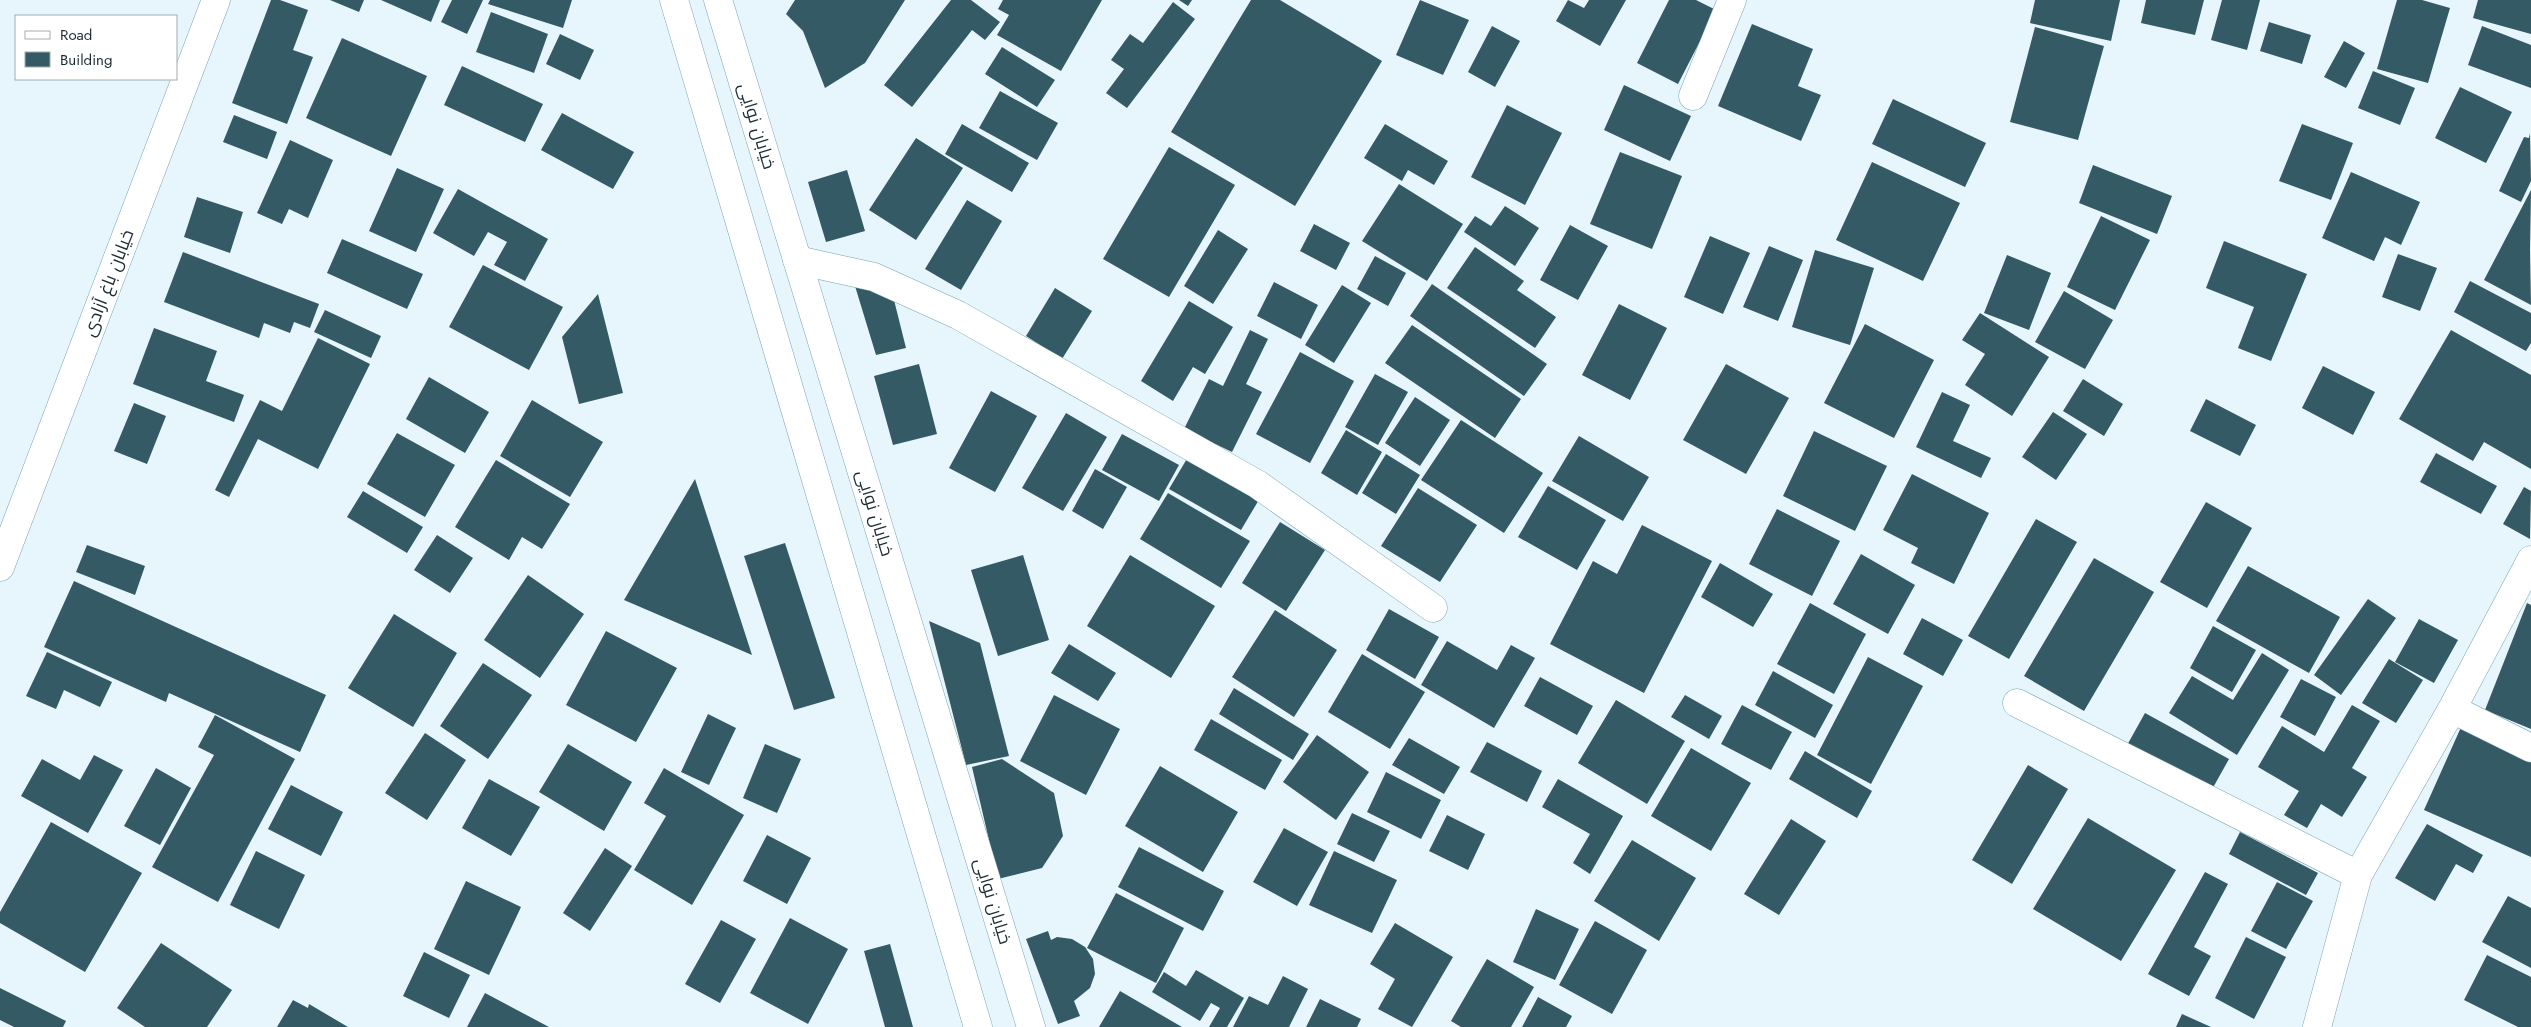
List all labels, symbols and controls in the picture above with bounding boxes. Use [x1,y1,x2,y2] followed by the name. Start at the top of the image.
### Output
[15,15,178,80] legend
[60,24,92,46] text: Road
[60,49,112,71] text: Building
[732,80,782,172] street label: خیابان نوایی
[76,226,140,340] street label: خیابان باغ آزادی
[850,467,900,559] street label: خیابان نوایی
[968,855,1018,947] street label: خیابان نوایی

